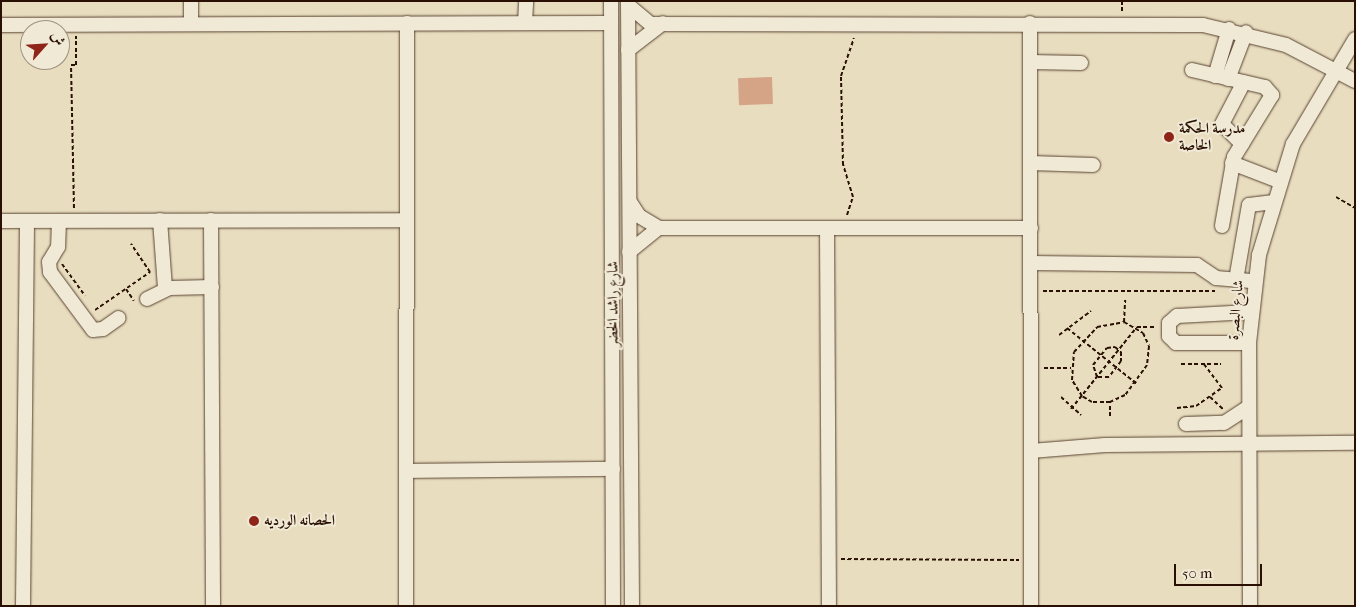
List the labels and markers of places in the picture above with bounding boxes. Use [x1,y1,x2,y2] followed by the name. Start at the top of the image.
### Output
[1179,119,1245,154] place label: مدرسة الحكمة الخاصة
[1163,131,1175,143] marker: مدرسة الحكمة الخاصة
[264,512,335,530] place label: الحصانه الورديه
[248,515,260,527] marker: الحصانه الورديه

